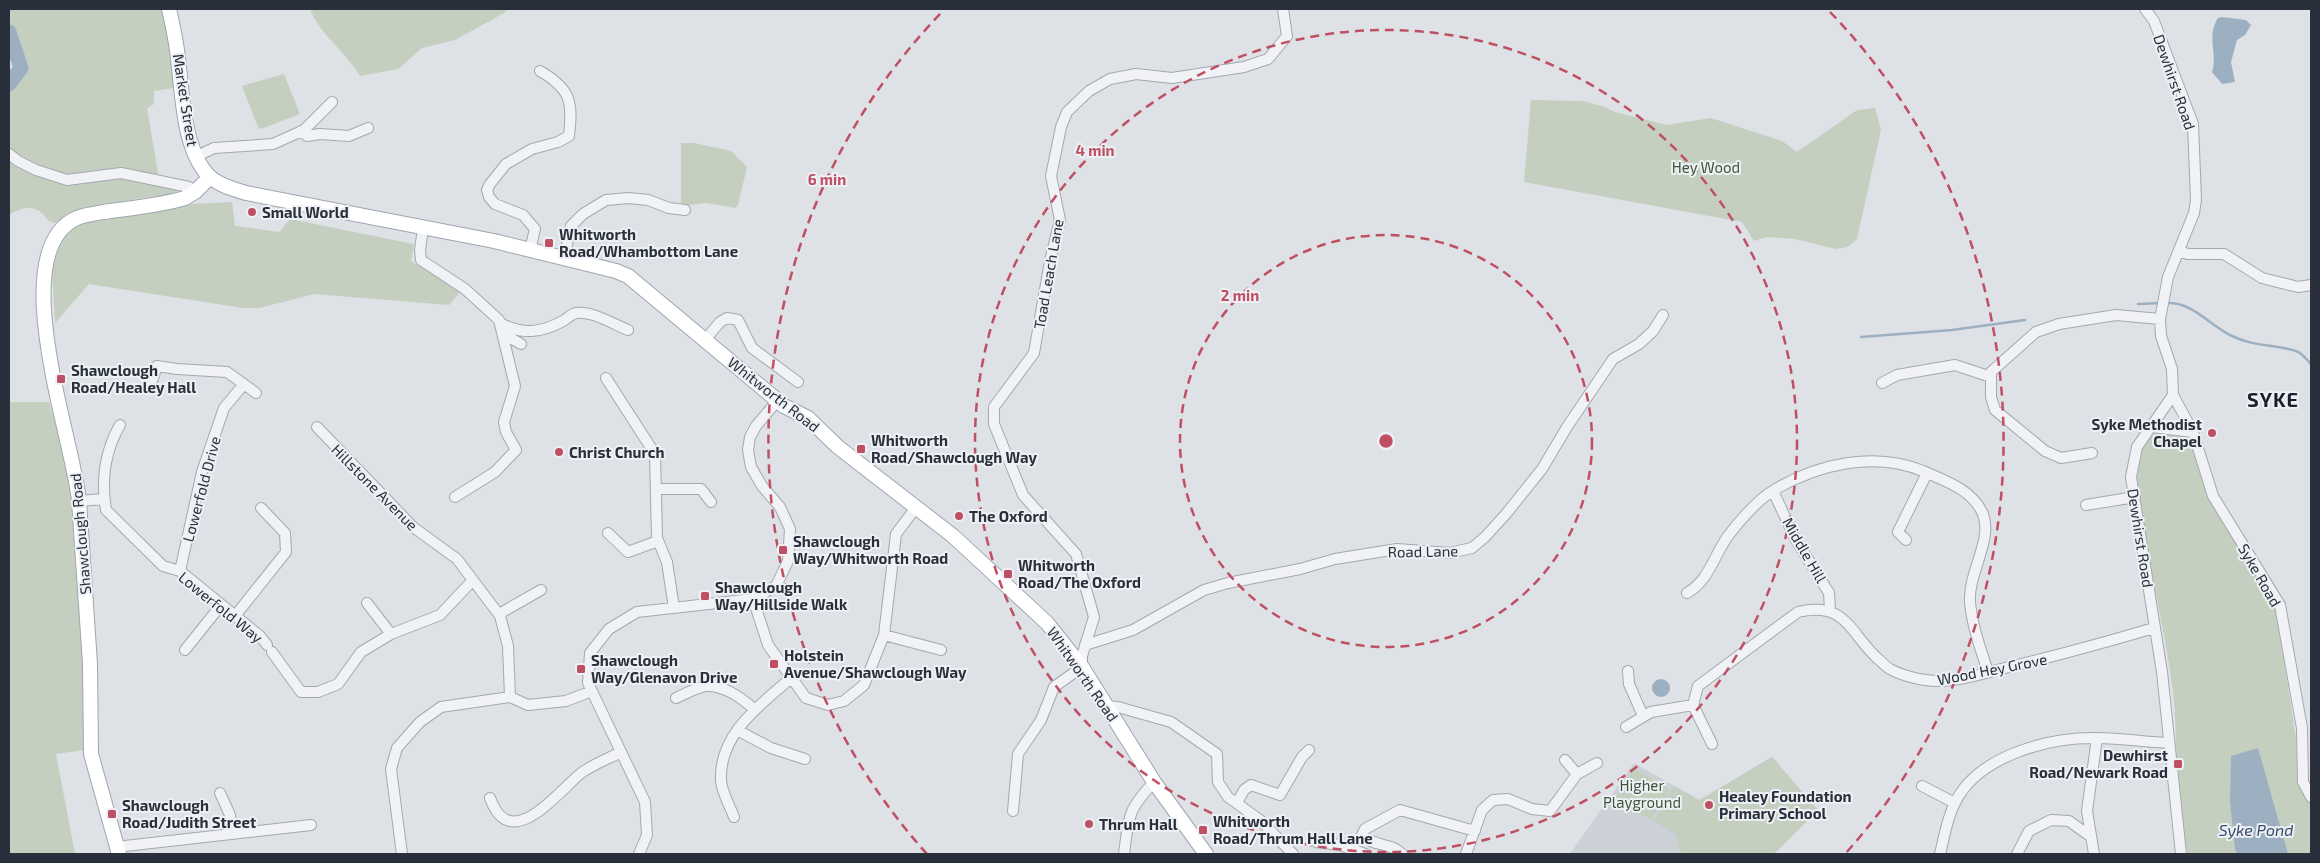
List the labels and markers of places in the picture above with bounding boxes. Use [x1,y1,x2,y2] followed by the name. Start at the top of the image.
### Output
[262,203,349,221] place label: Small World
[246,206,258,218] marker: Small World
[559,225,738,260] place label: Whitworth Road/Whambottom Lane
[543,237,555,249] marker: Whitworth Road/Whambottom Lane
[71,361,196,397] place label: Shawclough Road/Healey Hall
[55,373,67,385] marker: Shawclough Road/Healey Hall
[2092,415,2202,450] place label: Syke Methodist Chapel
[2206,427,2218,439] marker: Syke Methodist Chapel
[871,431,1037,467] place label: Whitworth Road/Shawclough Way
[1377,432,1395,450] centre of rings
[569,443,664,461] place label: Christ Church
[855,443,867,455] marker: Whitworth Road/Shawclough Way
[553,446,565,458] marker: Christ Church
[969,507,1048,525] place label: The Oxford
[953,510,965,522] marker: The Oxford
[793,532,948,568] place label: Shawclough Way/Whitworth Road
[777,544,789,556] marker: Shawclough Way/Whitworth Road
[1018,556,1141,591] place label: Whitworth Road/The Oxford
[1002,568,1014,580] marker: Whitworth Road/The Oxford
[715,578,848,614] place label: Shawclough Way/Hillside Walk
[699,590,711,602] marker: Shawclough Way/Hillside Walk
[784,646,967,682] place label: Holstein Avenue/Shawclough Way
[591,651,737,687] place label: Shawclough Way/Glenavon Drive
[768,658,780,670] marker: Holstein Avenue/Shawclough Way
[575,663,587,675] marker: Shawclough Way/Glenavon Drive
[2029,746,2168,781] place label: Dewhirst Road/Newark Road
[2172,758,2184,770] marker: Dewhirst Road/Newark Road
[1719,787,1852,823] place label: Healey Foundation Primary School
[122,796,256,831] place label: Shawclough Road/Judith Street
[1703,799,1715,811] marker: Healey Foundation Primary School
[106,808,118,820] marker: Shawclough Road/Judith Street
[1213,812,1373,847] place label: Whitworth Road/Thrum Hall Lane
[1099,815,1178,833] place label: Thrum Hall
[1083,818,1095,830] marker: Thrum Hall
[1197,824,1209,836] marker: Whitworth Road/Thrum Hall Lane

